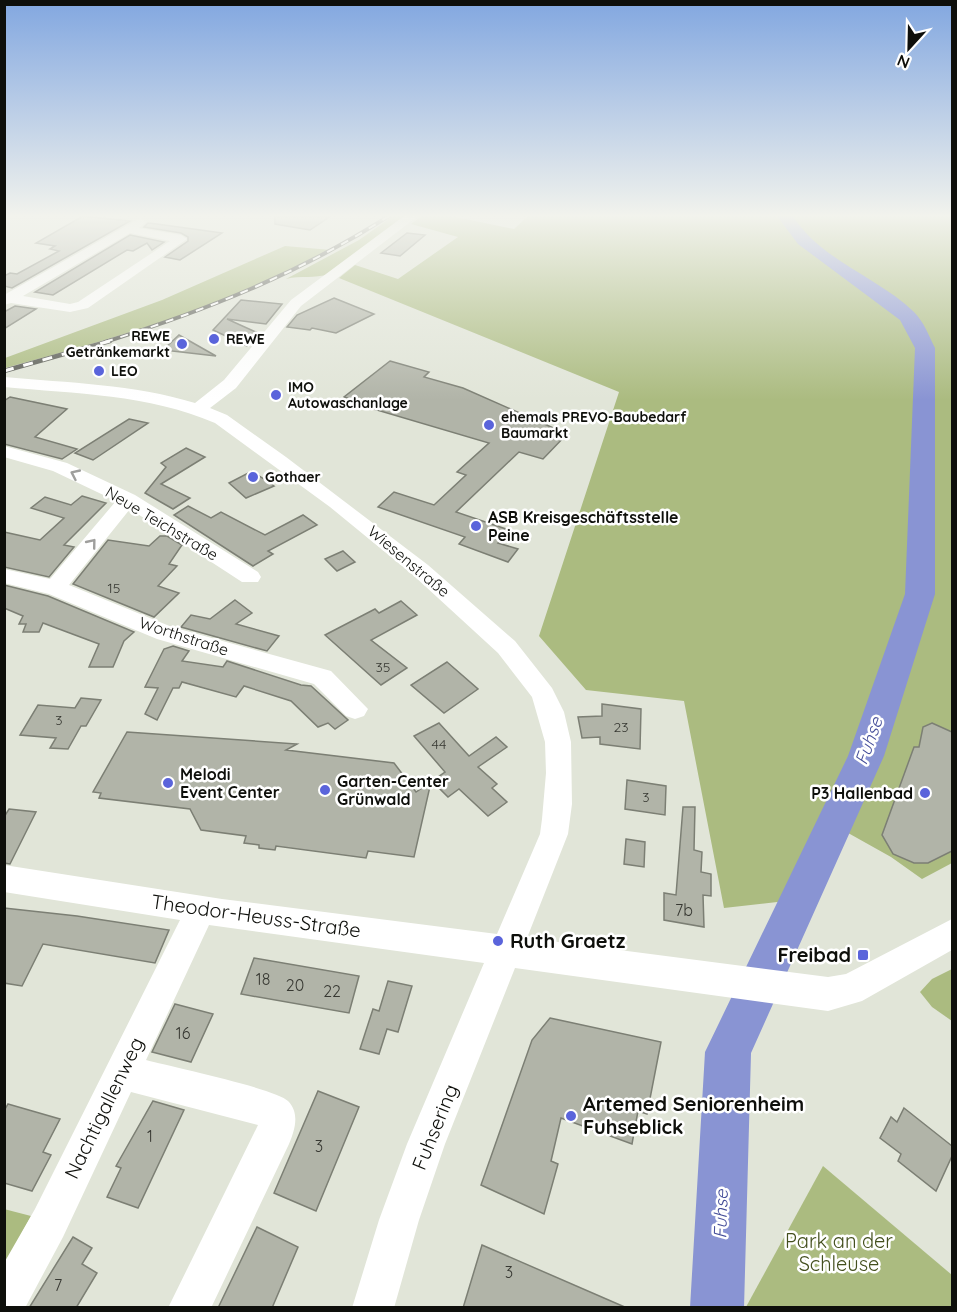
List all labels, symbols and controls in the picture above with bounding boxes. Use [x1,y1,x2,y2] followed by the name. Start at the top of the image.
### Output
[879,18,939,78] north arrow
[894,50,913,73] text: N
[66,327,170,361] place label: REWE Getränkemarkt
[226,330,265,348] place label: REWE
[207,332,221,346] marker: REWE
[175,337,189,351] marker: REWE Getränkemarkt
[111,362,138,380] place label: LEO
[92,364,106,378] marker: LEO
[288,378,408,412] place label: IMO Autowaschanlage
[269,388,283,402] marker: IMO Autowaschanlage
[501,408,687,442] place label: ehemals PREVO-Baubedarf Baumarkt
[482,418,496,432] marker: ehemals PREVO-Baubedarf Baumarkt
[265,468,321,486] place label: Gothaer
[70,470,81,482] one-way arrow
[246,470,260,484] marker: Gothaer
[102,481,222,565] street label: Neue Teichstraße
[488,507,679,545] place label: ASB Kreisgeschäftsstelle Peine
[469,519,483,533] marker: ASB Kreisgeschäftsstelle Peine
[364,521,454,601] street label: Wiesenstraße
[84,539,95,550] one-way arrow
[108,579,120,597] house number: 15
[137,612,231,660] street label: Worthstraße
[376,658,390,676] house number: 35
[55,711,63,729] house number: 3
[849,713,888,768] water label: Fuhse
[613,718,629,736] house number: 23
[432,735,446,753] house number: 44
[180,764,280,802] place label: Melodi Event Center
[337,771,449,809] place label: Garten-Center Grünwald
[161,776,175,790] marker: Melodi Event Center
[318,783,332,797] marker: Garten-Center Grünwald
[811,783,913,803] place label: P3 Hallenbad
[918,786,932,800] marker: P3 Hallenbad
[642,788,650,806] house number: 3
[150,888,362,943] street label: Theodor-Heuss-Straße
[675,900,693,920] house number: 7b
[510,928,626,953] place label: Ruth Graetz
[491,934,505,948] marker: Ruth Graetz
[778,942,851,967] place label: Freibad
[856,948,870,962] marker: Freibad
[256,969,270,989] house number: 18
[286,975,304,995] house number: 20
[323,981,341,1001] house number: 22
[176,1023,191,1043] house number: 16
[58,1033,149,1183] street label: Nachtigallenweg
[406,1080,463,1173] street label: Fuhsering
[583,1091,804,1139] place label: Artemed Seniorenheim Fuhseblick
[564,1109,578,1123] marker: Artemed Seniorenheim Fuhseblick
[147,1126,153,1146] house number: 1
[315,1136,323,1156] house number: 3
[708,1188,733,1239] water label: Fuhse
[785,1228,893,1276] park label: Park an der Schleuse
[505,1262,513,1282] house number: 3
[54,1275,62,1295] house number: 7

